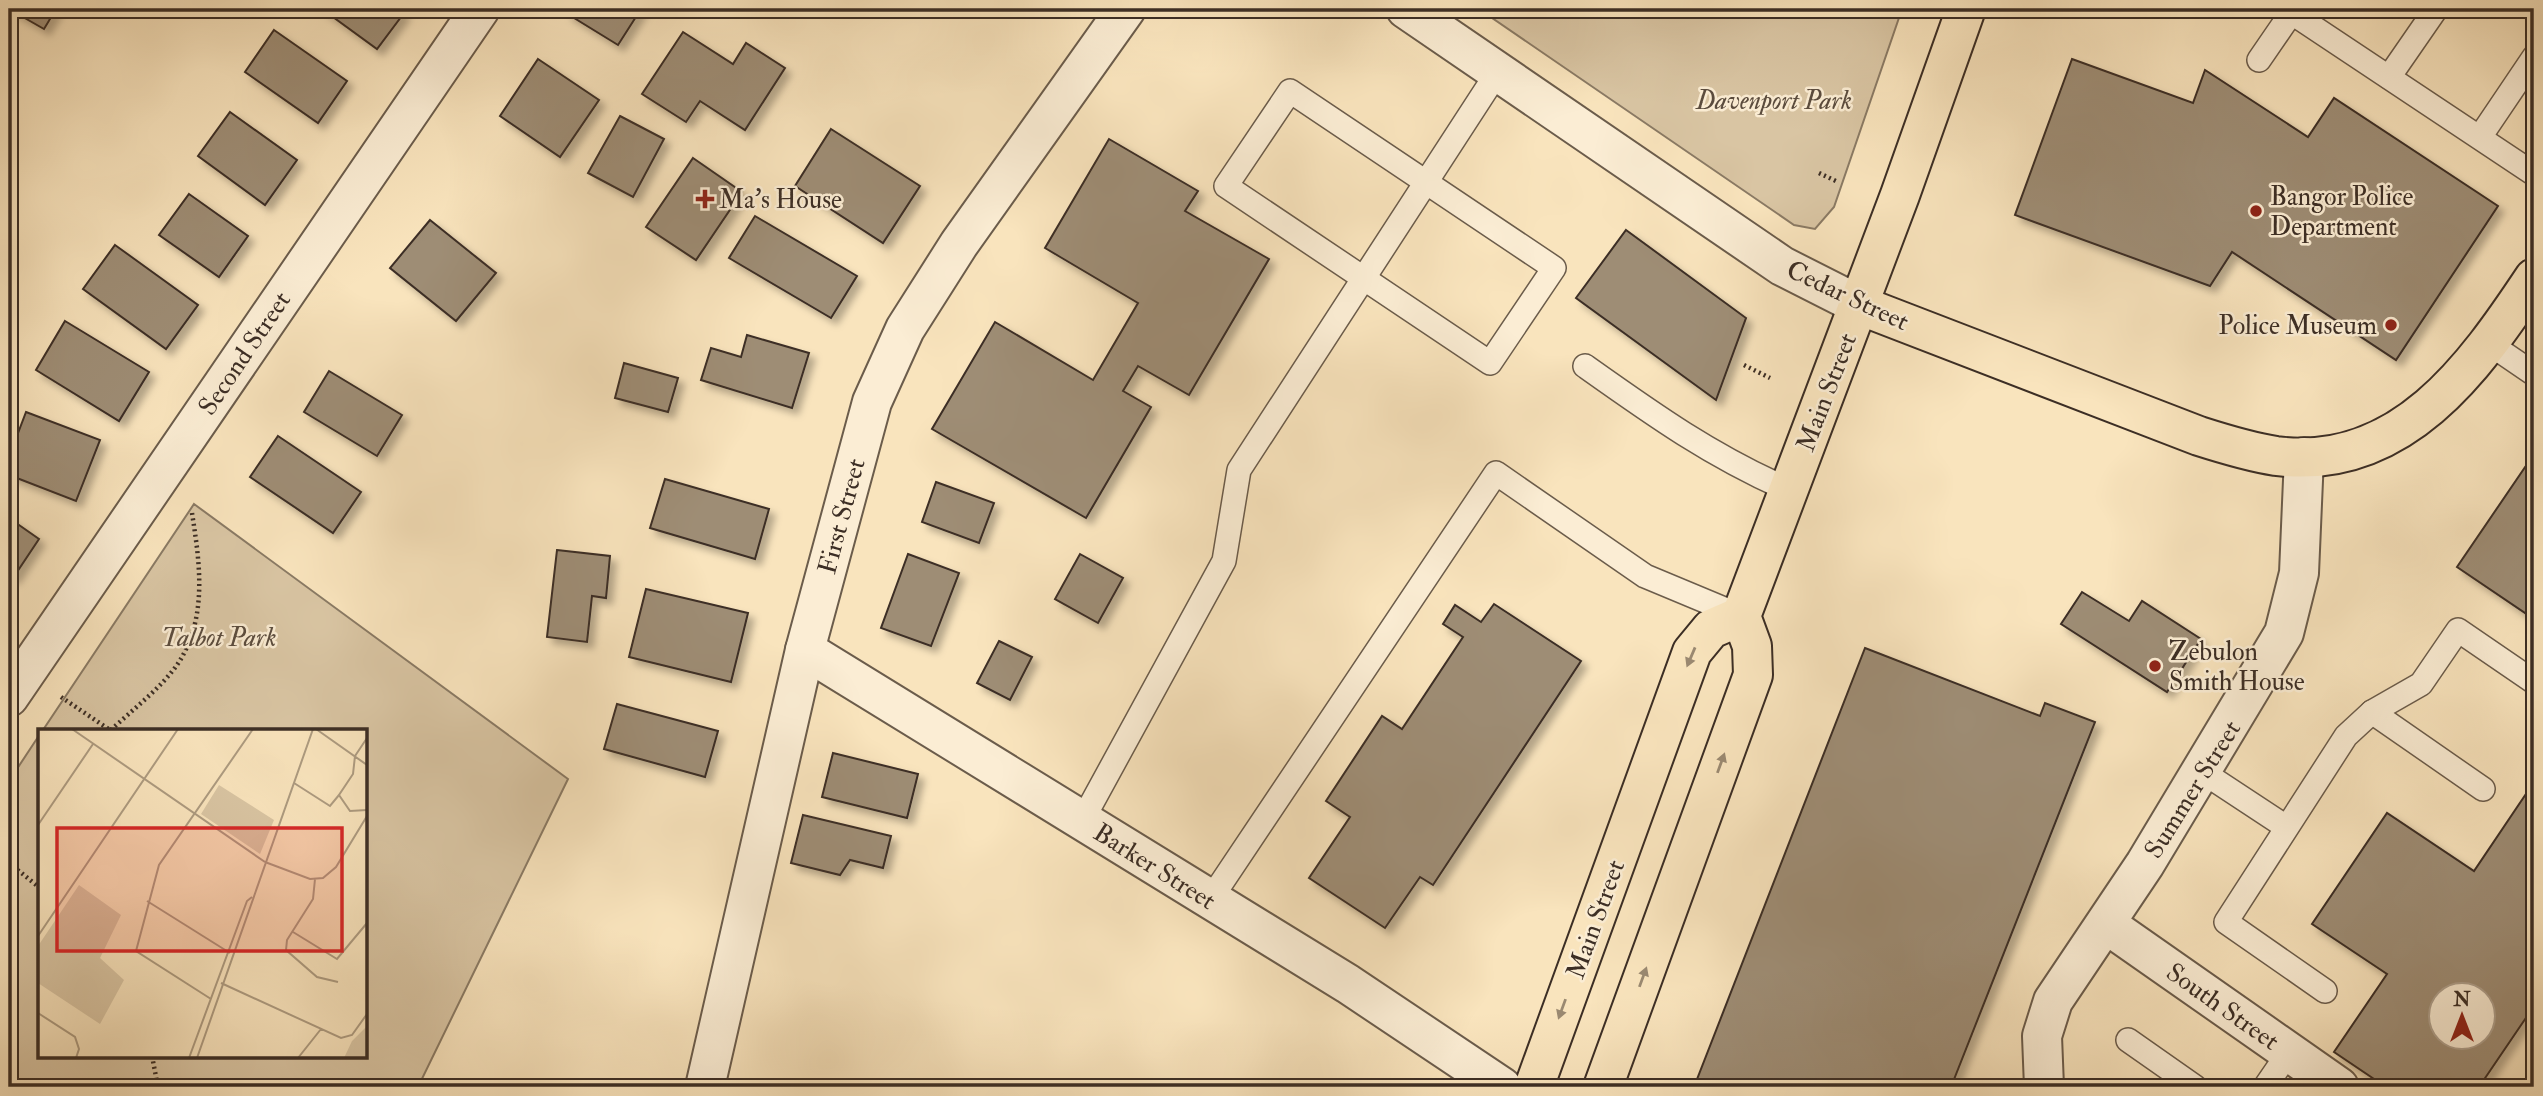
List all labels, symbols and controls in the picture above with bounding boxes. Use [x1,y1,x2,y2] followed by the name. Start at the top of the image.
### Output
[1695,85,1852,117] park label: Davenport Park
[2270,181,2413,244] place label: Bangor Police Department
[719,184,842,216] place label: Ma's House
[697,191,713,207] marker: Ma's House
[2248,203,2264,219] marker: Bangor Police Department
[1781,254,1914,338] street label: Cedar Street
[192,286,298,422] street label: Second Street
[2218,310,2377,342] place label: Police Museum
[2383,317,2399,333] marker: Police Museum
[1790,329,1864,456] street label: Main Street
[811,455,873,577] street label: First Street
[162,622,276,654] park label: Talbot Park
[2169,636,2305,698] place label: Zebulon Smith House
[1685,647,1696,668] one-way arrow
[2147,658,2163,674] marker: Zebulon Smith House
[2138,715,2248,864] street label: Summer Street
[38,729,368,1058] inset map
[1715,753,1726,774] one-way arrow
[1087,817,1221,917] street label: Barker Street
[1560,856,1632,983] street label: Main Street
[2160,956,2285,1057] street label: South Street
[1638,967,1649,988] one-way arrow
[2428,981,2498,1050] north arrow
[2452,988,2471,1012] text: N
[1557,999,1568,1020] one-way arrow

